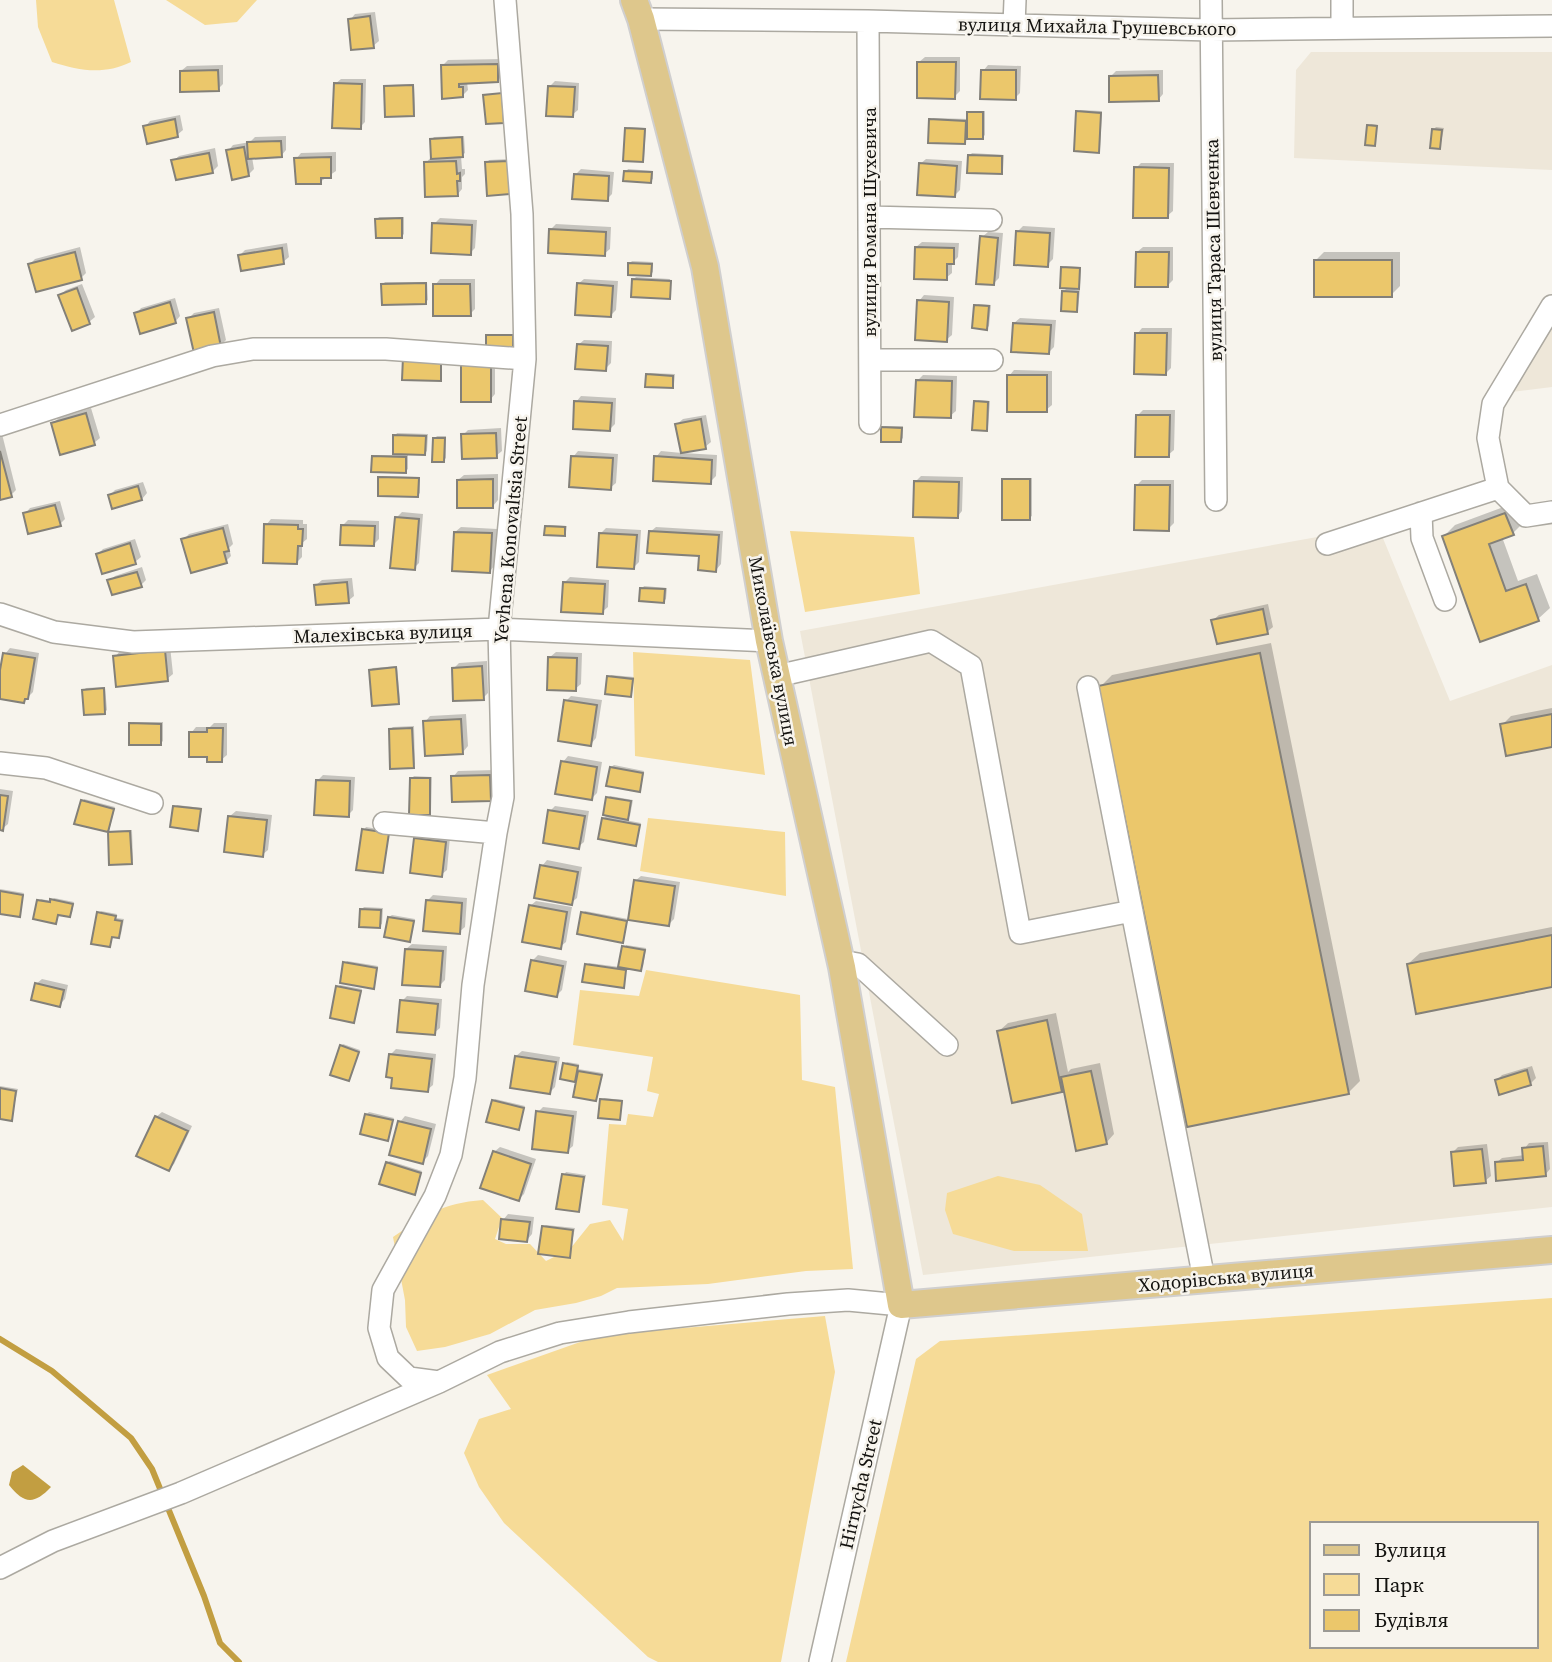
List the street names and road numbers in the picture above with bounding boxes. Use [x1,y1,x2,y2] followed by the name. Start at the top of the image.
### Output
[958,11,1236,41] street label: вулиця Михайла Грушевського
[856,107,882,337] street label: вулиця Романа Шухевича
[1198,138,1228,362] street label: вулиця Тараса Шевченка
[487,414,533,645] street label: Yevhena Konovaltsia Street
[743,554,805,748] street label: Миколаївська вулиця
[293,617,473,649] street label: Малехівська вулиця
[1137,1256,1315,1298] street label: Ходорівська вулиця
[832,1416,888,1552] street label: Hirnycha Street

